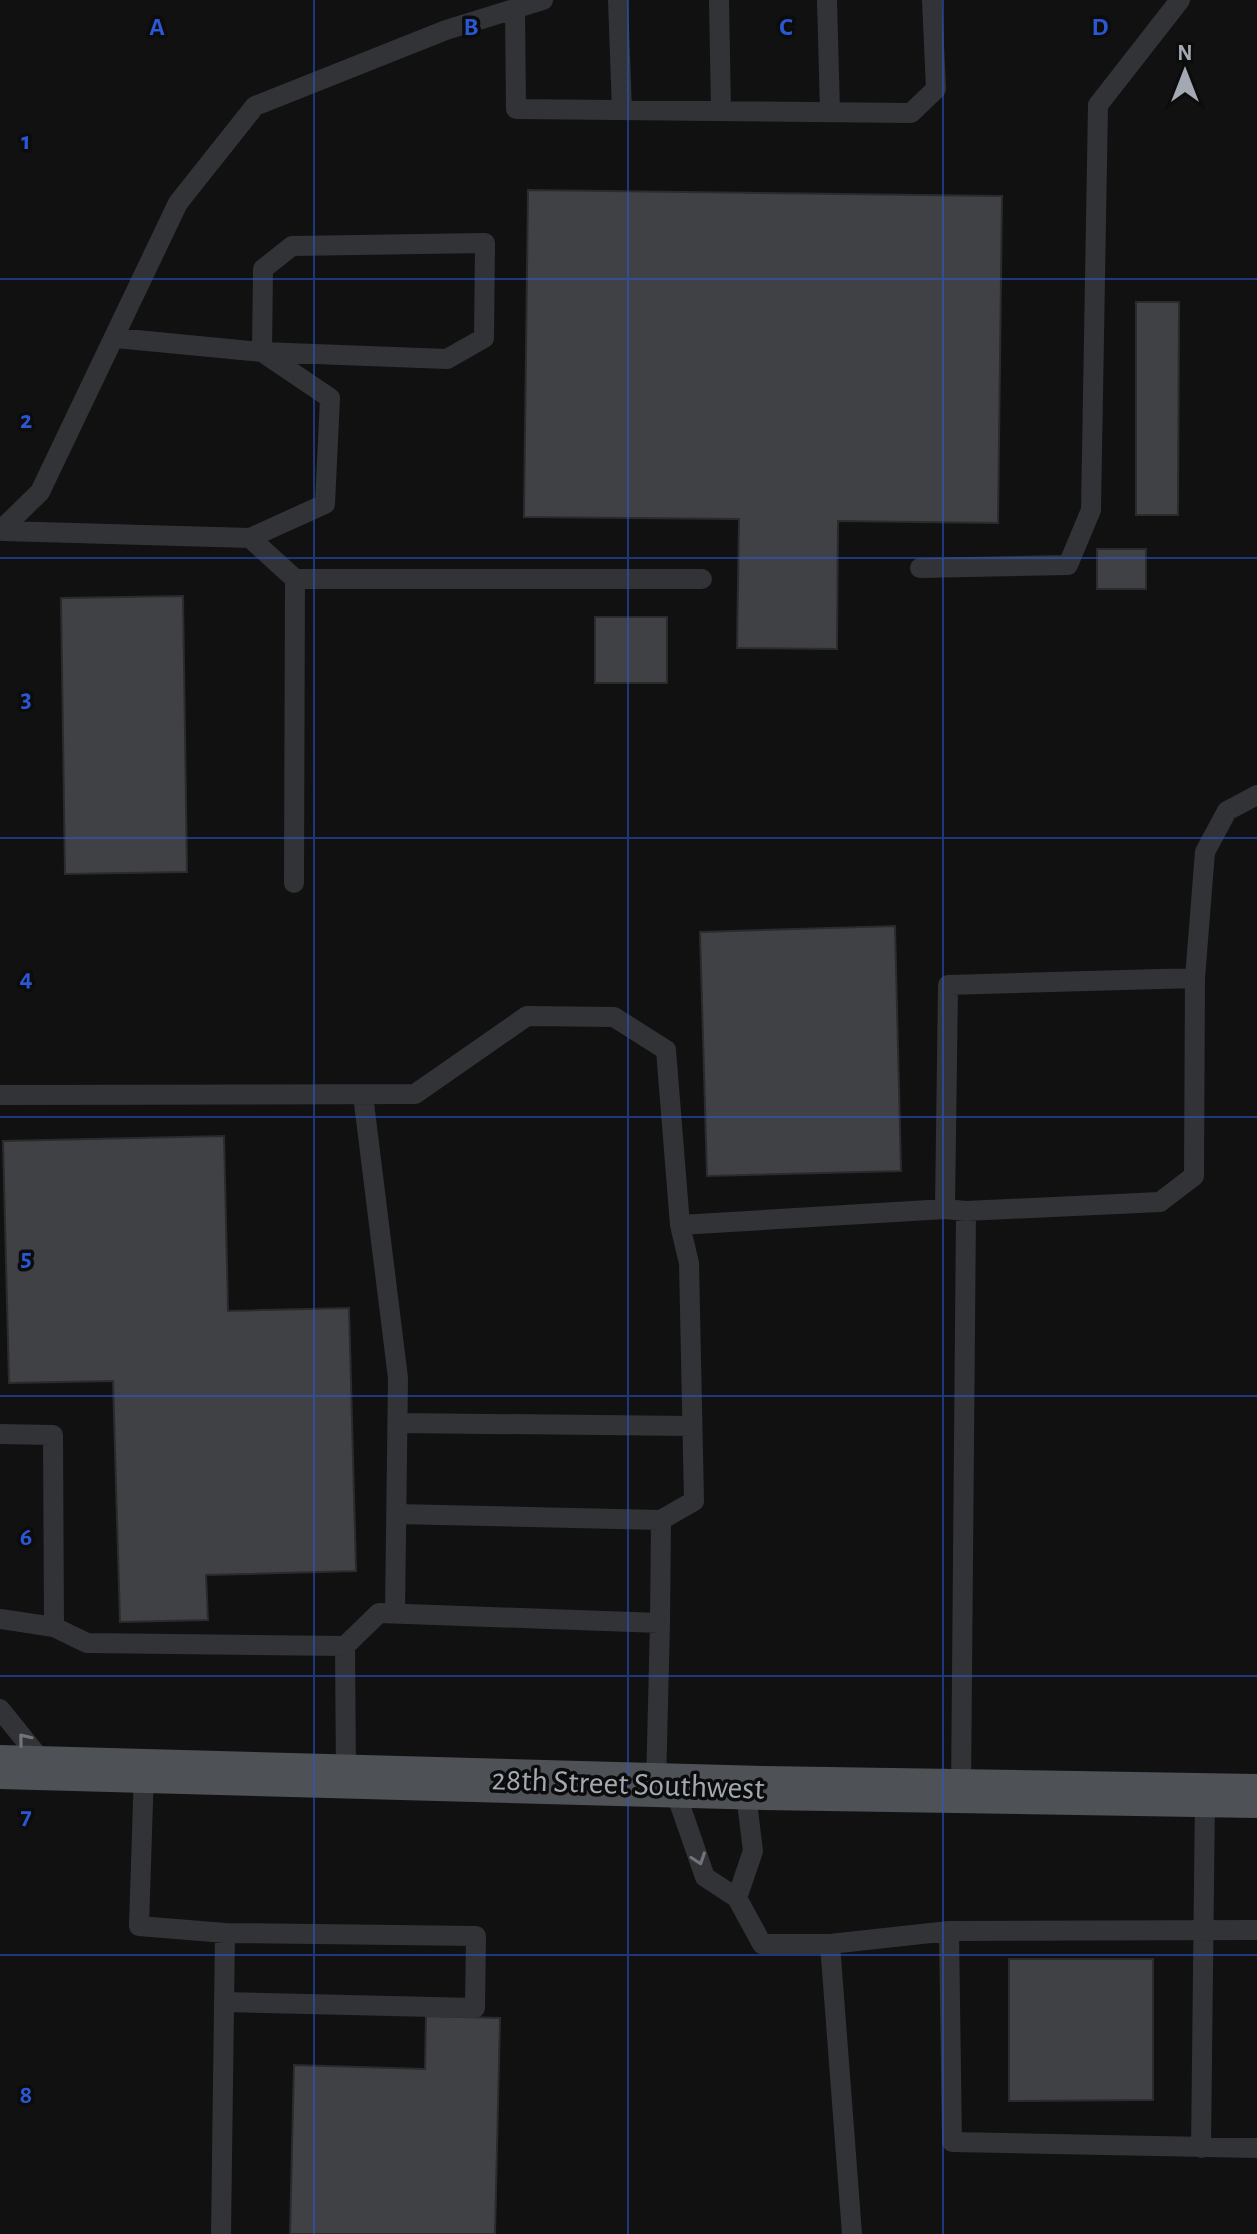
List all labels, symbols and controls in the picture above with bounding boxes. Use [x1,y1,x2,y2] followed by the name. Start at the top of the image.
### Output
[149,14,165,40] text: A
[463,14,479,40] text: B
[779,14,793,40] text: C
[1091,14,1109,40] text: D
[1145,32,1225,112] north arrow
[1177,42,1193,64] text: N
[21,128,31,154] text: 1
[20,407,32,433] text: 2
[20,686,32,712] text: 3
[19,965,33,991] text: 4
[20,1245,32,1271] text: 5
[20,1524,32,1550] text: 6
[19,1734,34,1748] one-way arrow
[491,1763,765,1805] street label: 28th Street Southwest
[20,1803,32,1829] text: 7
[689,1851,706,1865] one-way arrow
[20,2082,32,2108] text: 8

